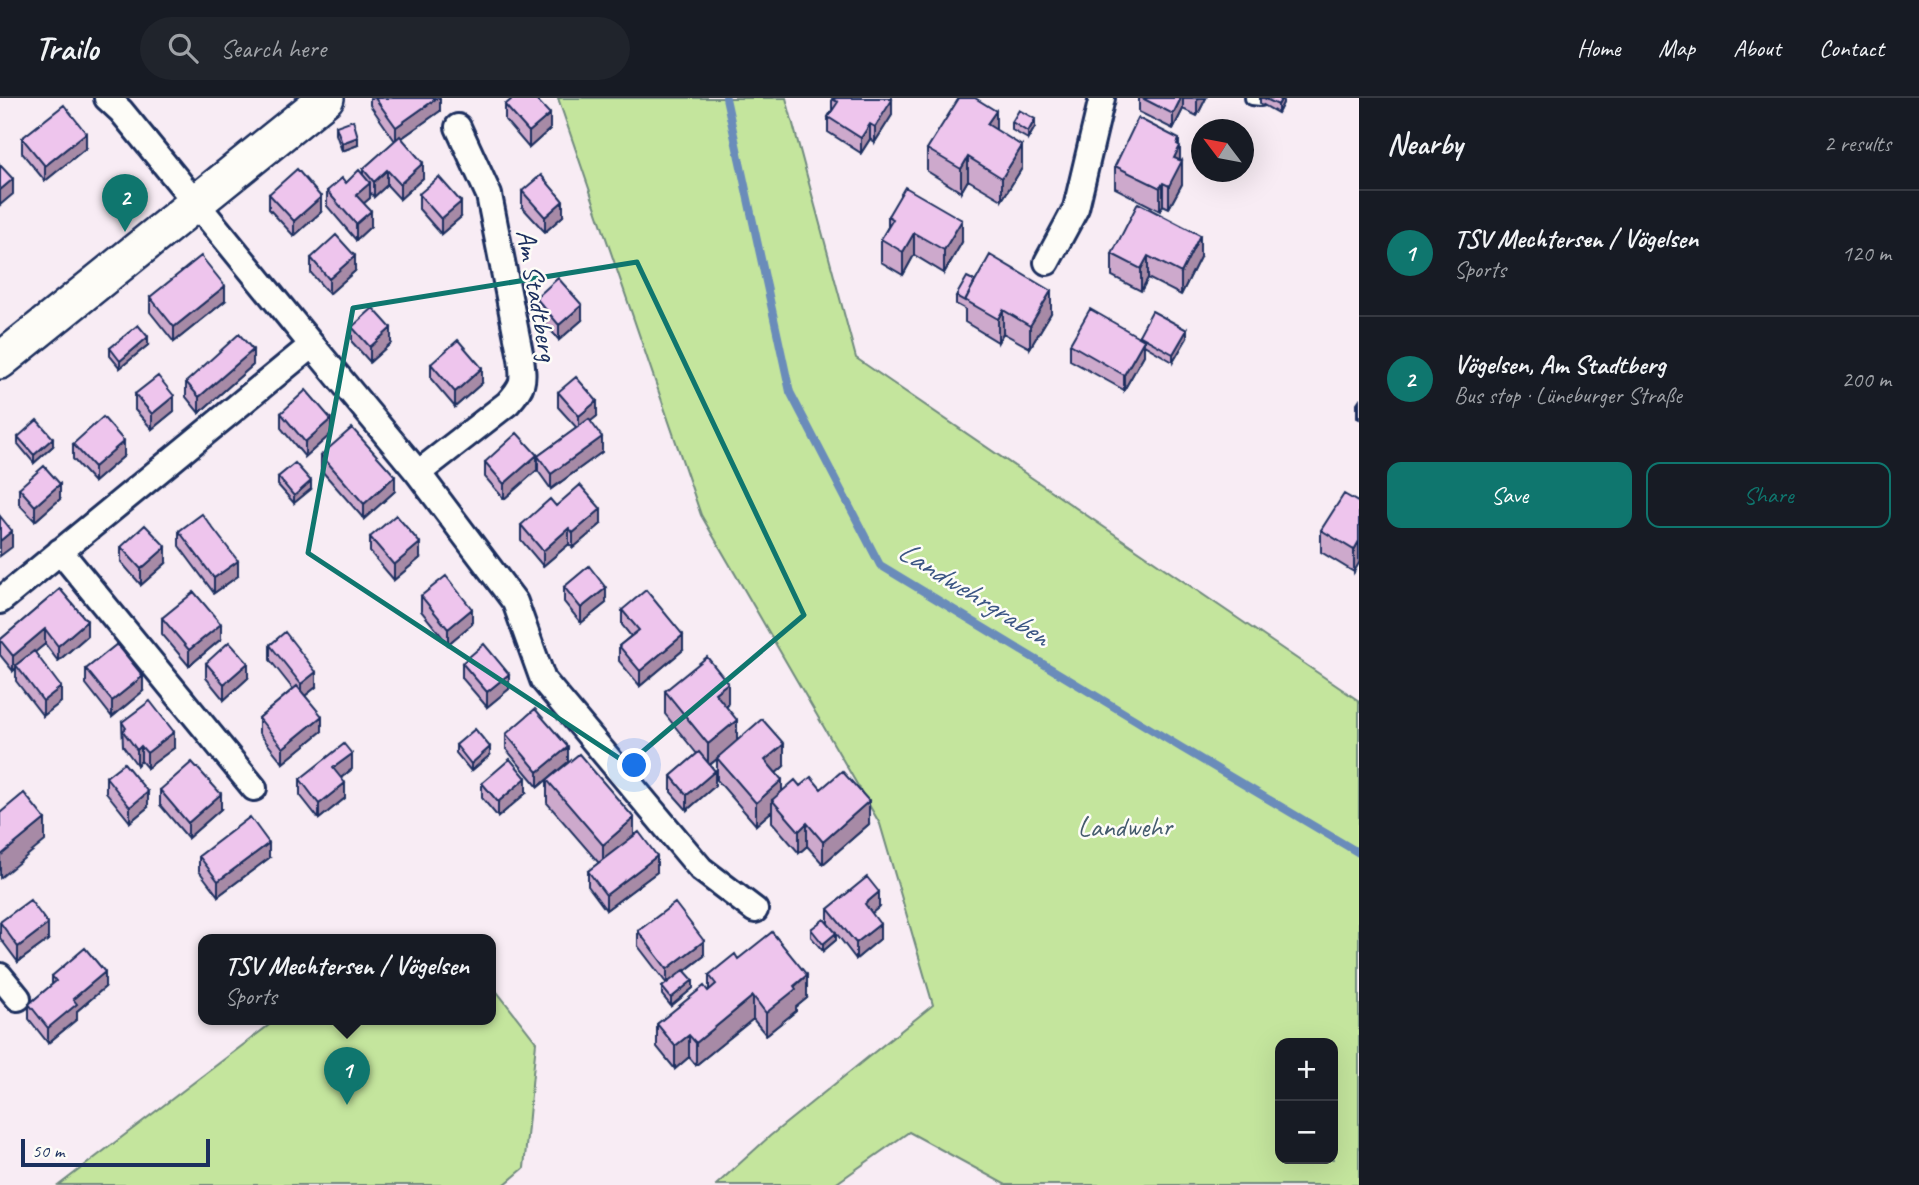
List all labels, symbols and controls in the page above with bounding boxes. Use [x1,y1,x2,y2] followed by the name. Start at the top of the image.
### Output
[140,17,630,80] search box
[35,27,98,69] text: Trailo
[164,29,202,67] icon: search
[220,32,326,65] text: Search here
[1577,33,1620,63] text: Home
[1658,33,1695,63] text: Map
[1733,33,1781,63] text: About
[1819,33,1884,63] text: Contact
[1191,119,1254,182] north arrow
[1387,125,1463,163] text: Nearby
[1824,129,1891,158] text: 2 results
[102,174,148,232] pin: 2
[1454,222,1698,255] text: TSV Mechtersen / Vögelsen
[509,226,566,365] street label: Am Stadtberg
[1405,239,1415,268] text: 1
[1842,239,1891,268] text: 120 m
[1454,255,1506,284] text: Sports
[1454,348,1665,381] text: Vögelsen, Am Stadtberg
[1405,365,1415,394] text: 2
[1842,365,1891,394] text: 200 m
[1454,381,1682,410] text: Bus stop · Lüneburger Straße
[1387,462,1632,528] button: Save
[1646,462,1891,528] button: Share
[891,532,1059,656] water label: Landwehrgraben
[617,748,651,782] your location
[1078,809,1174,844] park label: Landwehr
[198,934,496,1025] popup
[225,949,469,982] text: TSV Mechtersen / Vögelsen
[225,982,277,1011] text: Sports
[1275,1038,1338,1164] map controls
[1275,1038,1338,1101] button: +
[324,1047,370,1105] pin: 1
[1275,1101,1338,1164] button: −
[21,1136,210,1168] scale bar
[32,1139,64,1163] text: 50 m

